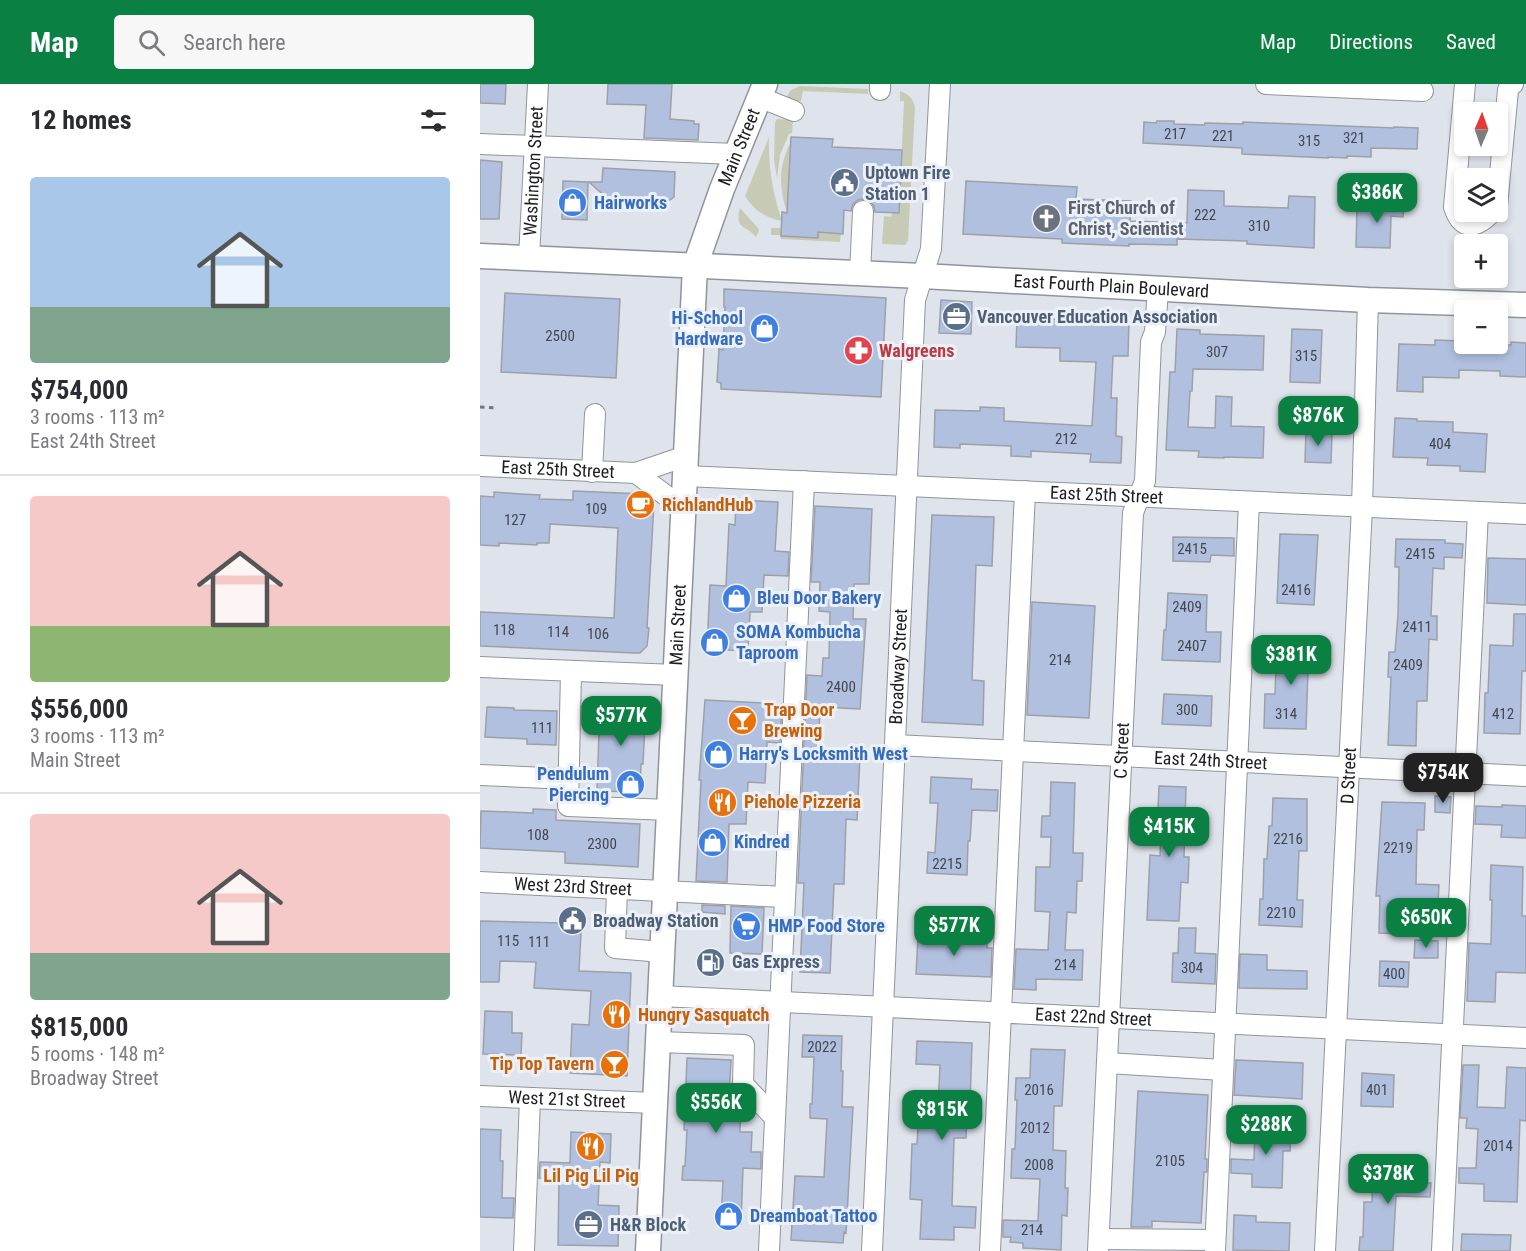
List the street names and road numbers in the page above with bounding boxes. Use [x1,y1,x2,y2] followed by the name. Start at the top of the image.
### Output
[714,105,764,189] street label: Main Street
[519,106,547,237] street label: Washington Street
[1013,270,1210,301] street label: East Fourth Plain Boulevard
[501,456,615,482] street label: East 25th Street
[1049,481,1164,508] street label: East 25th Street
[665,584,690,666] street label: Main Street
[885,608,911,725] street label: Broadway Street
[1109,722,1133,779] street label: C Street
[1153,747,1268,773] street label: East 24th Street
[1336,747,1360,804] street label: D Street
[513,873,632,899] street label: West 23rd Street
[1035,1003,1152,1030] street label: East 22nd Street
[508,1086,626,1112] street label: West 21st Street

